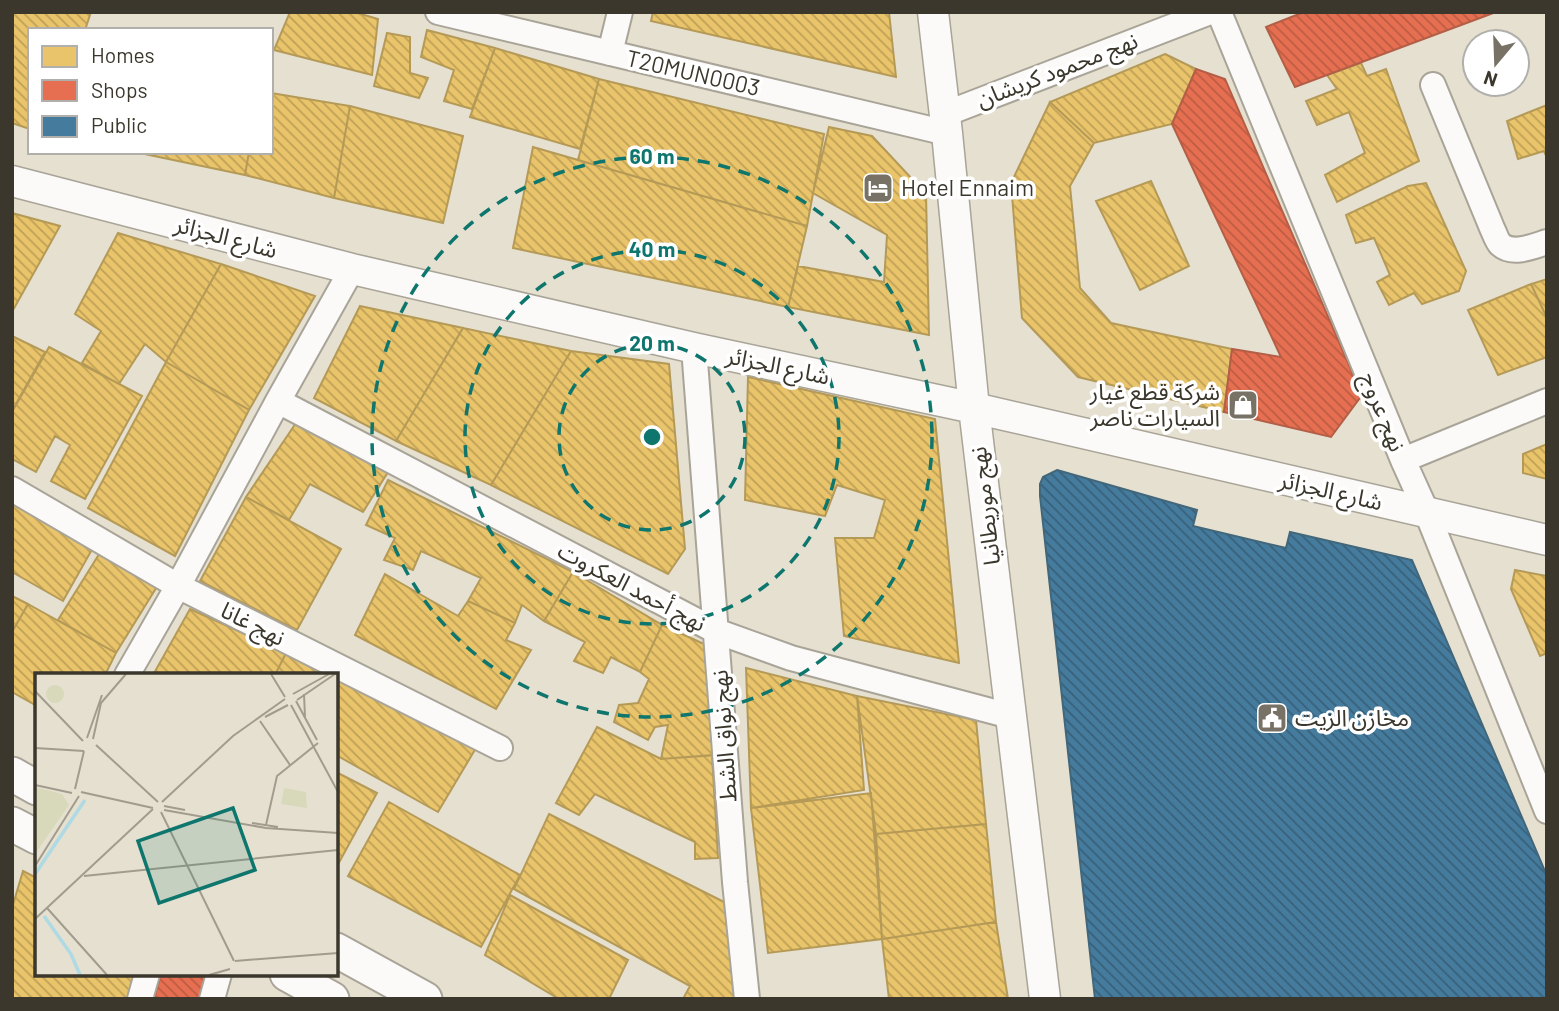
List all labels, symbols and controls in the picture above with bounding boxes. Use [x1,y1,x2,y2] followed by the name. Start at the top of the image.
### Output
[972,25,1143,116] street label: نهج محمود كريشان
[28,28,273,154] legend
[1461,28,1531,98] north arrow
[91,42,155,67] text: Homes
[624,43,763,101] street label: T20MUN0003
[1481,67,1500,92] text: N
[91,77,148,102] text: Shops
[91,112,147,137] text: Public
[630,143,674,168] text: 60 m
[861,171,895,205] hotel icon: Hotel Ennaim
[901,173,1034,201] place label: Hotel Ennaim
[170,209,281,267] street label: شارع الجزائر
[629,236,675,261] text: 40 m
[629,330,675,355] text: 20 m
[722,340,832,394] street label: شارع الجزائر
[1352,368,1412,457] street label: نهج عروج
[1089,377,1220,432] place label: شركة قطع غيار السيارات ناصر
[1226,388,1260,422] shop icon: شركة قطع غيار السيارات ناصر
[640,425,664,449] centre of rings
[963,445,1009,567] street label: نهج موريطانيا
[1275,464,1385,519] street label: شارع الجزائر
[552,535,711,640] street label: نهج أحمد العكروت
[215,595,290,655] street label: نهج غانا
[704,669,746,803] street label: نهج نواق الشط
[35,673,338,976] inset map
[1255,701,1289,735] public building icon: مخازن الزيت
[1295,703,1409,732] place label: مخازن الزيت

